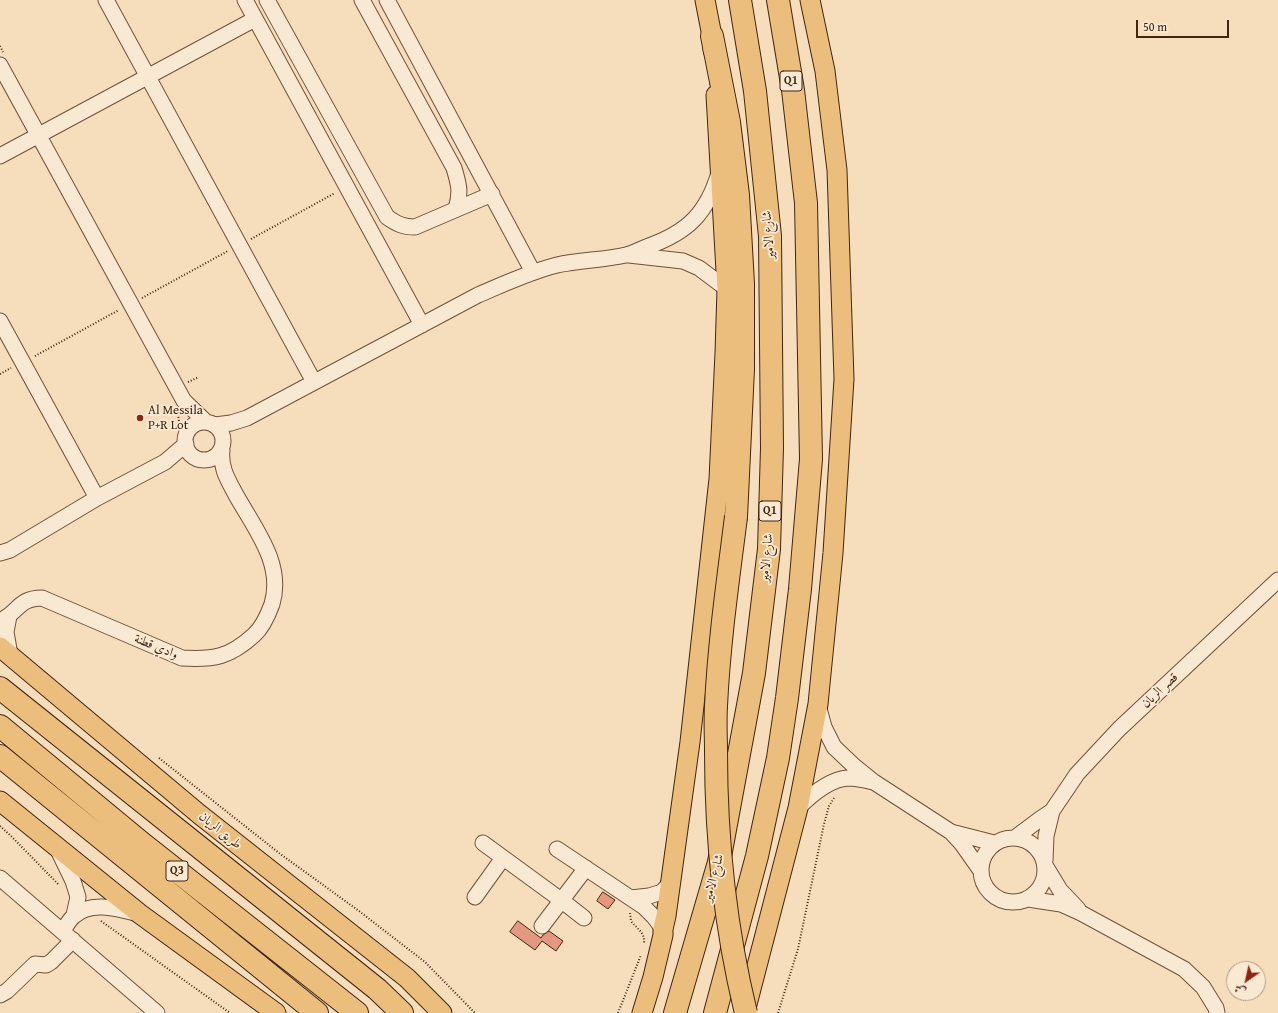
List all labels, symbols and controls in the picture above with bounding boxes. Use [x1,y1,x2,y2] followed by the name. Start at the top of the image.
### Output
[1138,12,1231,38] scale bar
[1143,18,1167,35] text: 50 m
[780,71,802,91] road number: Q1
[760,210,778,260] street label: شارع الامير
[148,403,203,434] place label: Al Messila P+R Lot
[135,413,145,423] marker: Al Messila P+R Lot
[759,501,781,521] road number: Q1
[757,533,777,583] street label: شارع الامير
[132,631,180,663] street label: وادي قطنة
[1138,670,1182,712] street label: قصر الريان
[195,809,245,853] street label: طريق الريان
[700,852,728,904] street label: شارع الامير
[166,861,188,881] road number: Q3
[1226,961,1266,1001] north arrow
[1231,980,1249,1000] text: ش

